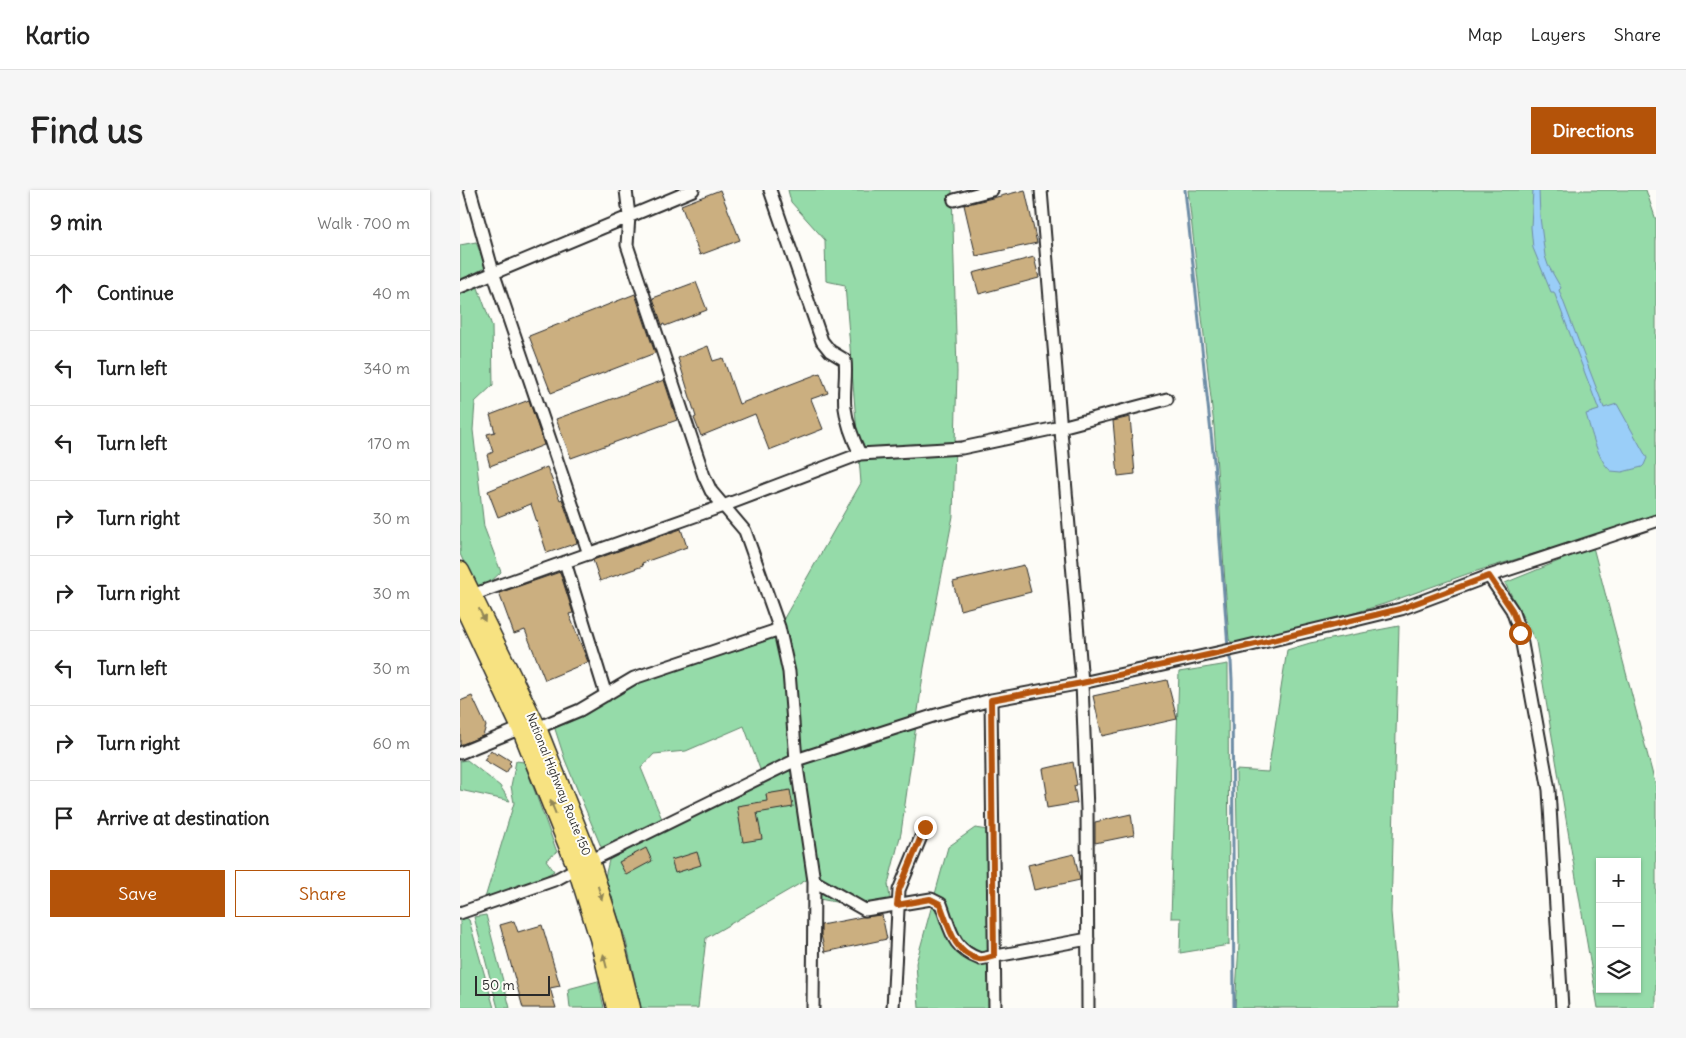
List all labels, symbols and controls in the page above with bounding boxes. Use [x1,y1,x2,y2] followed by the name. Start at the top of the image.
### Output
[25,20,90,50] text: Kartio
[1467,23,1502,46] text: Map
[1530,23,1586,46] text: Layers
[1614,23,1661,46] text: Share
[1531,107,1656,154] button: Directions
[30,108,143,152] text: Find us
[50,209,102,236] text: 9 min
[317,213,410,233] text: Walk · 700 m
[50,279,78,307] icon: ahead
[97,281,174,305] text: Continue
[372,283,410,303] text: 40 m
[50,354,78,382] icon: left
[97,356,167,380] text: Turn left
[363,358,410,378] text: 340 m
[50,429,78,457] icon: left
[97,431,167,455] text: Turn left
[367,433,410,453] text: 170 m
[50,504,78,532] icon: right
[97,506,180,530] text: Turn right
[373,508,410,528] text: 30 m
[50,579,78,607] icon: right
[97,581,180,605] text: Turn right
[373,583,410,603] text: 30 m
[478,608,486,622] one-way arrow
[1509,622,1532,645] route start
[50,654,78,682] icon: left
[97,656,167,680] text: Turn left
[373,658,410,678] text: 30 m
[523,710,595,858] street label: National Highway Route 150
[50,729,78,757] icon: right
[97,731,180,755] text: Turn right
[372,733,410,753] text: 60 m
[549,799,557,814] one-way arrow
[50,804,78,832] icon: arrive
[97,806,270,830] text: Arrive at destination
[914,816,937,839] route end
[1596,858,1641,993] map controls
[1596,858,1641,903] button: +
[50,870,225,917] button: Save
[235,870,410,917] button: Share
[597,885,604,900] one-way arrow
[1596,903,1641,948] button: −
[1596,948,1641,993] button: layers
[601,953,609,968] one-way arrow
[475,973,550,996] scale bar
[482,976,515,994] text: 50 m

